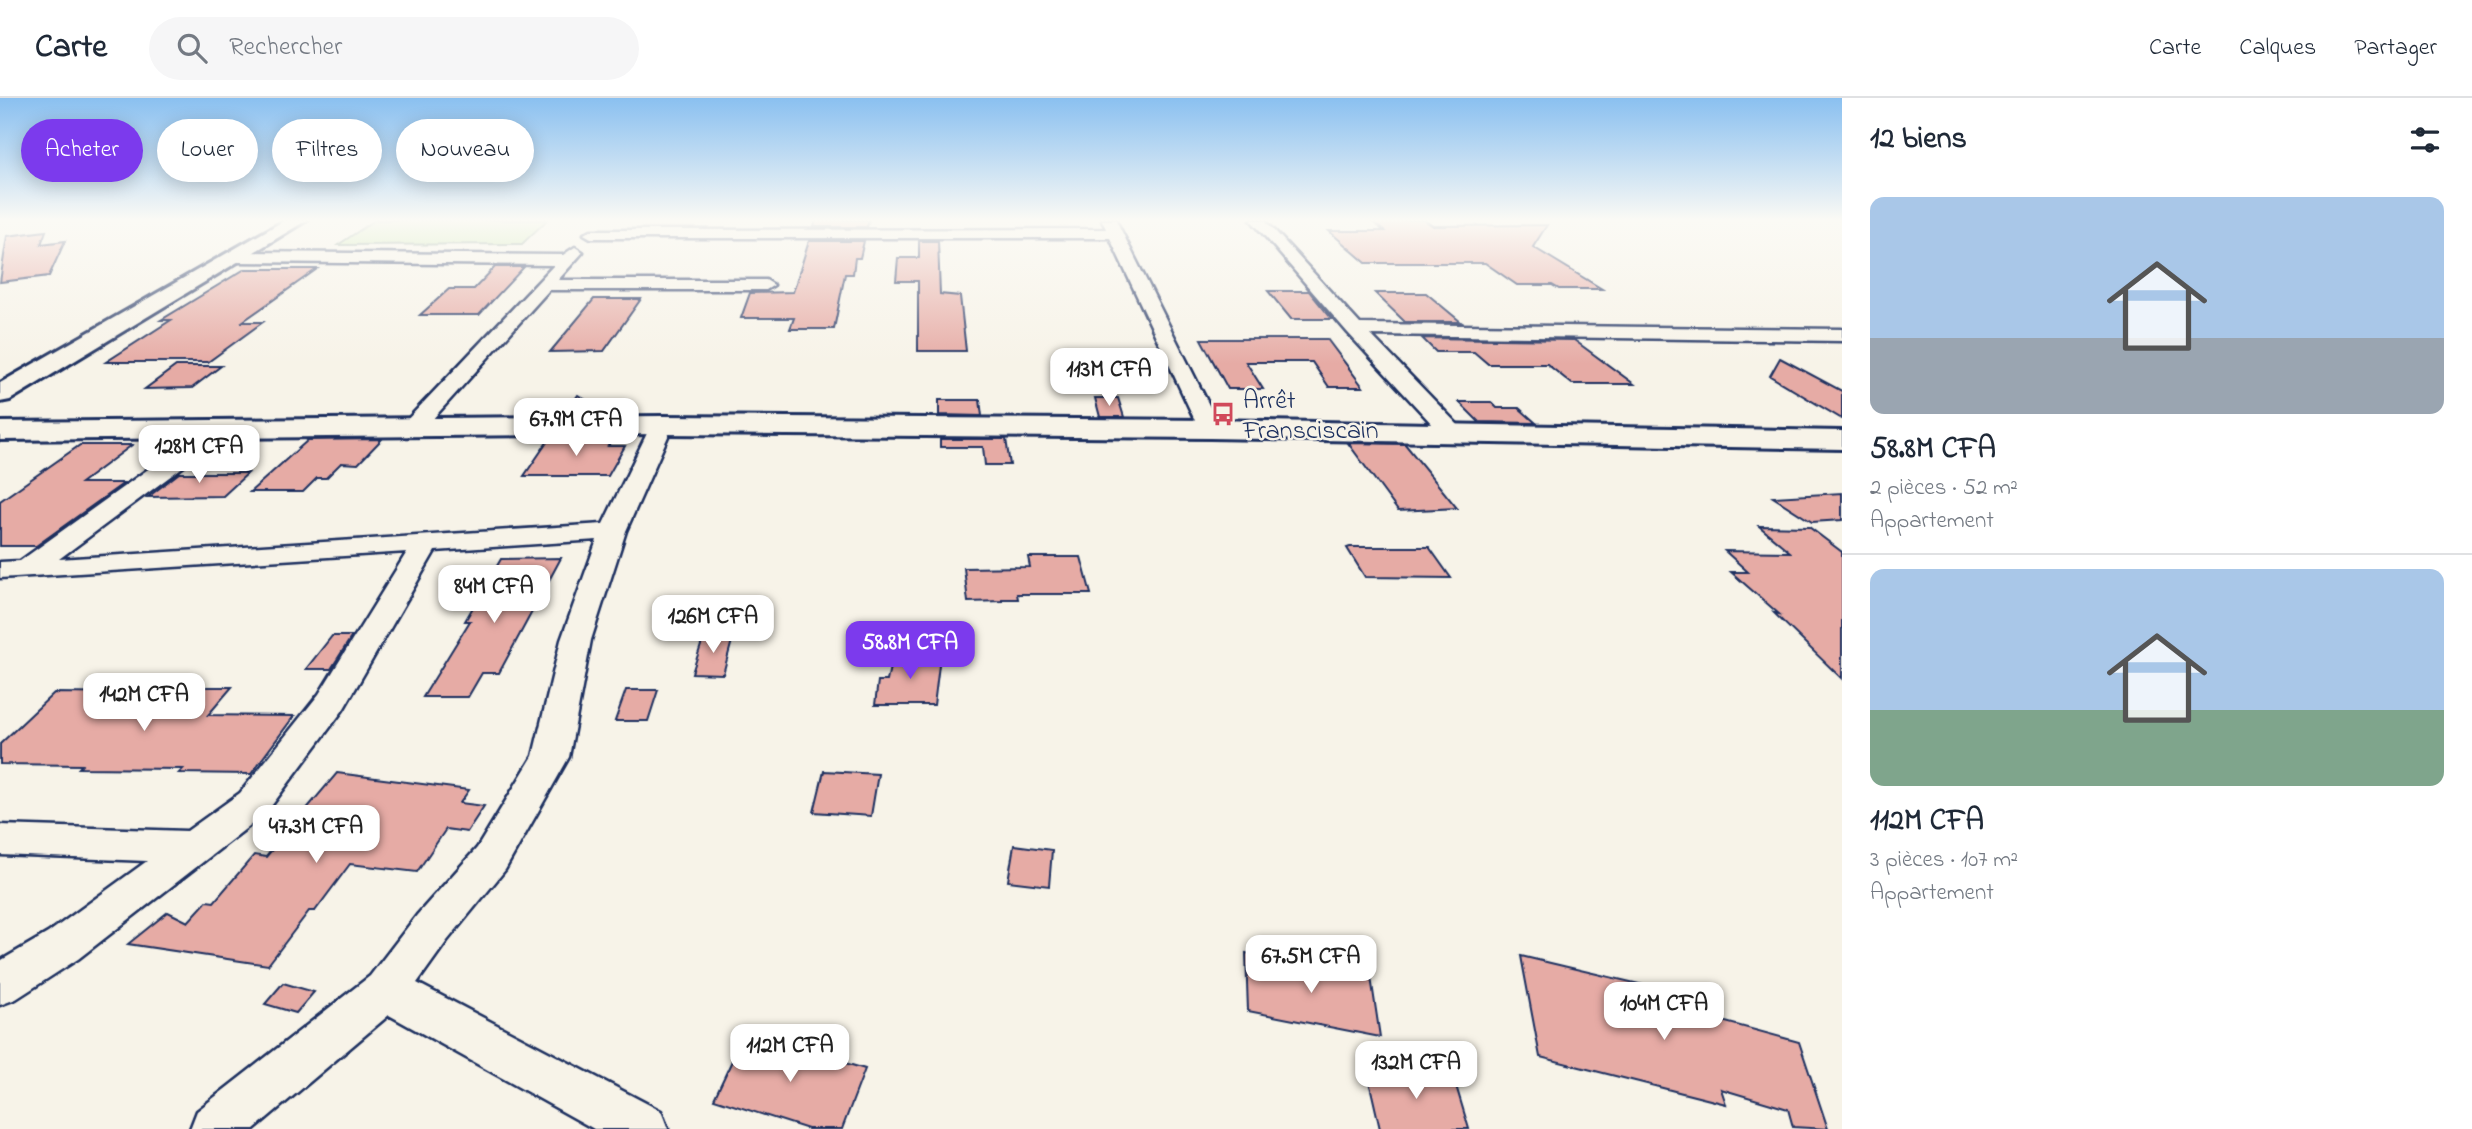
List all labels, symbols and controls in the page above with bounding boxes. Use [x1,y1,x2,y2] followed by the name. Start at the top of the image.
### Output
[149,17,639,80] search box
[35,24,107,72] text: Carte
[173,29,211,67] icon: search
[229,29,342,67] text: Rechercher
[2149,31,2201,66] text: Carte
[2239,31,2316,66] text: Calques
[2354,31,2437,66] text: Partager
[1870,118,1967,162] text: 12 biens
[21,119,143,182] chip: Acheter
[157,119,258,182] chip: Louer
[272,119,382,182] chip: Filtres
[396,119,534,182] chip: Nouveau
[2406,121,2444,159] icon: filters
[2094,243,2220,369] icon: home
[1037,348,1181,408] pin: 113M CFA
[1066,354,1152,387] text: 113M CFA
[1242,383,1378,451] place label: Arrêt Fransciscain
[496,398,656,458] pin: 67.9M CFA
[1209,400,1237,428] bus stop icon: Arrêt Fransciscain
[530,404,622,437] text: 67.9M CFA
[127,426,271,485] pin: 128M CFA
[1870,428,1996,472] text: 58.8M CFA
[155,431,243,464] text: 128M CFA
[1870,472,2018,505] text: 2 pièces · 52 m²
[1870,505,1994,538] text: Appartement
[429,566,559,625] pin: 84M CFA
[454,571,534,604] text: 84M CFA
[641,596,785,655] pin: 126M CFA
[668,601,758,634] text: 126M CFA
[2094,615,2220,741] icon: home
[830,622,990,681] pin: 58.8M CFA
[862,627,958,660] text: 58.8M CFA
[72,674,216,733] pin: 142M CFA
[99,679,189,712] text: 142M CFA
[1870,800,1984,844] text: 112M CFA
[236,806,396,865] pin: 47.3M CFA
[269,811,363,844] text: 47.3M CFA
[1870,844,2018,877] text: 3 pièces · 107 m²
[1870,877,1994,910] text: Appartement
[1231,936,1391,995] pin: 67.5M CFA
[1262,941,1360,974] text: 67.5M CFA
[1592,982,1736,1042] pin: 104M CFA
[1620,988,1708,1021] text: 104M CFA
[718,1024,862,1084] pin: 112M CFA
[746,1030,834,1063] text: 112M CFA
[1344,1042,1488,1101] pin: 132M CFA
[1371,1047,1461,1080] text: 132M CFA

